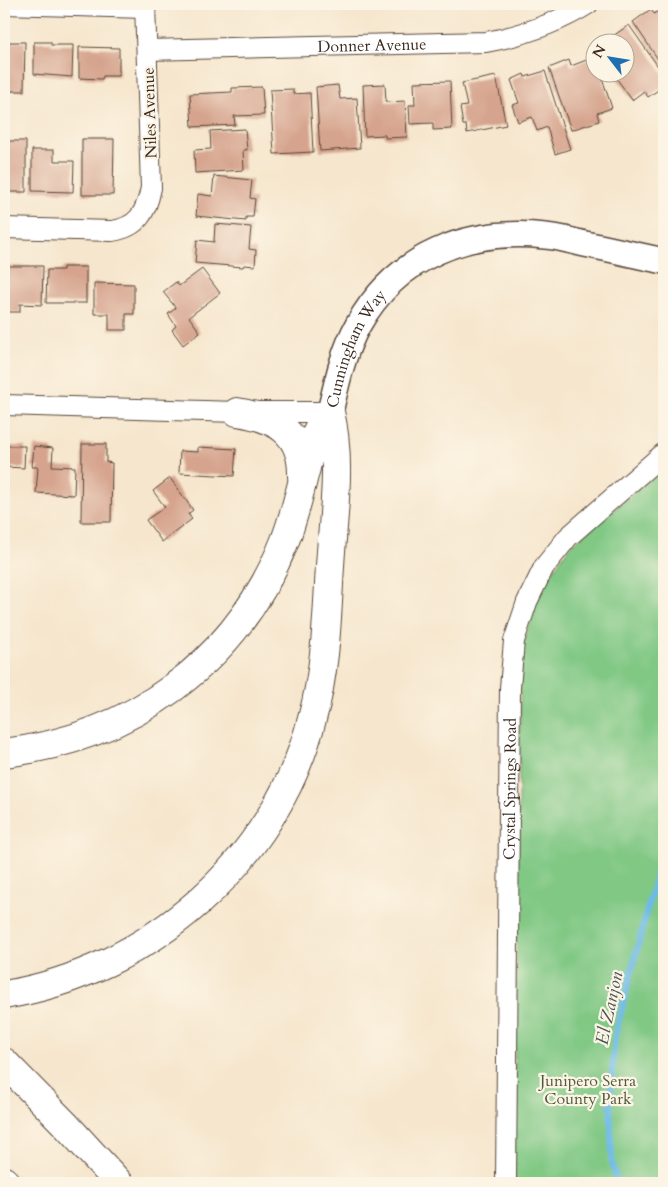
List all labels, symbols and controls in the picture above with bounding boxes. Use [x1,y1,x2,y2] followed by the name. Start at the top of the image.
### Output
[586,32,636,82] north arrow
[317,33,427,58] street label: Donner Avenue
[588,41,611,62] text: N
[137,67,163,159] street label: Niles Avenue
[321,284,391,410] street label: Cunningham Way
[499,717,522,860] street label: Crystal Springs Road
[590,969,629,1047] water label: El Zanjon
[538,1070,636,1110] park label: Junipero Serra County Park

